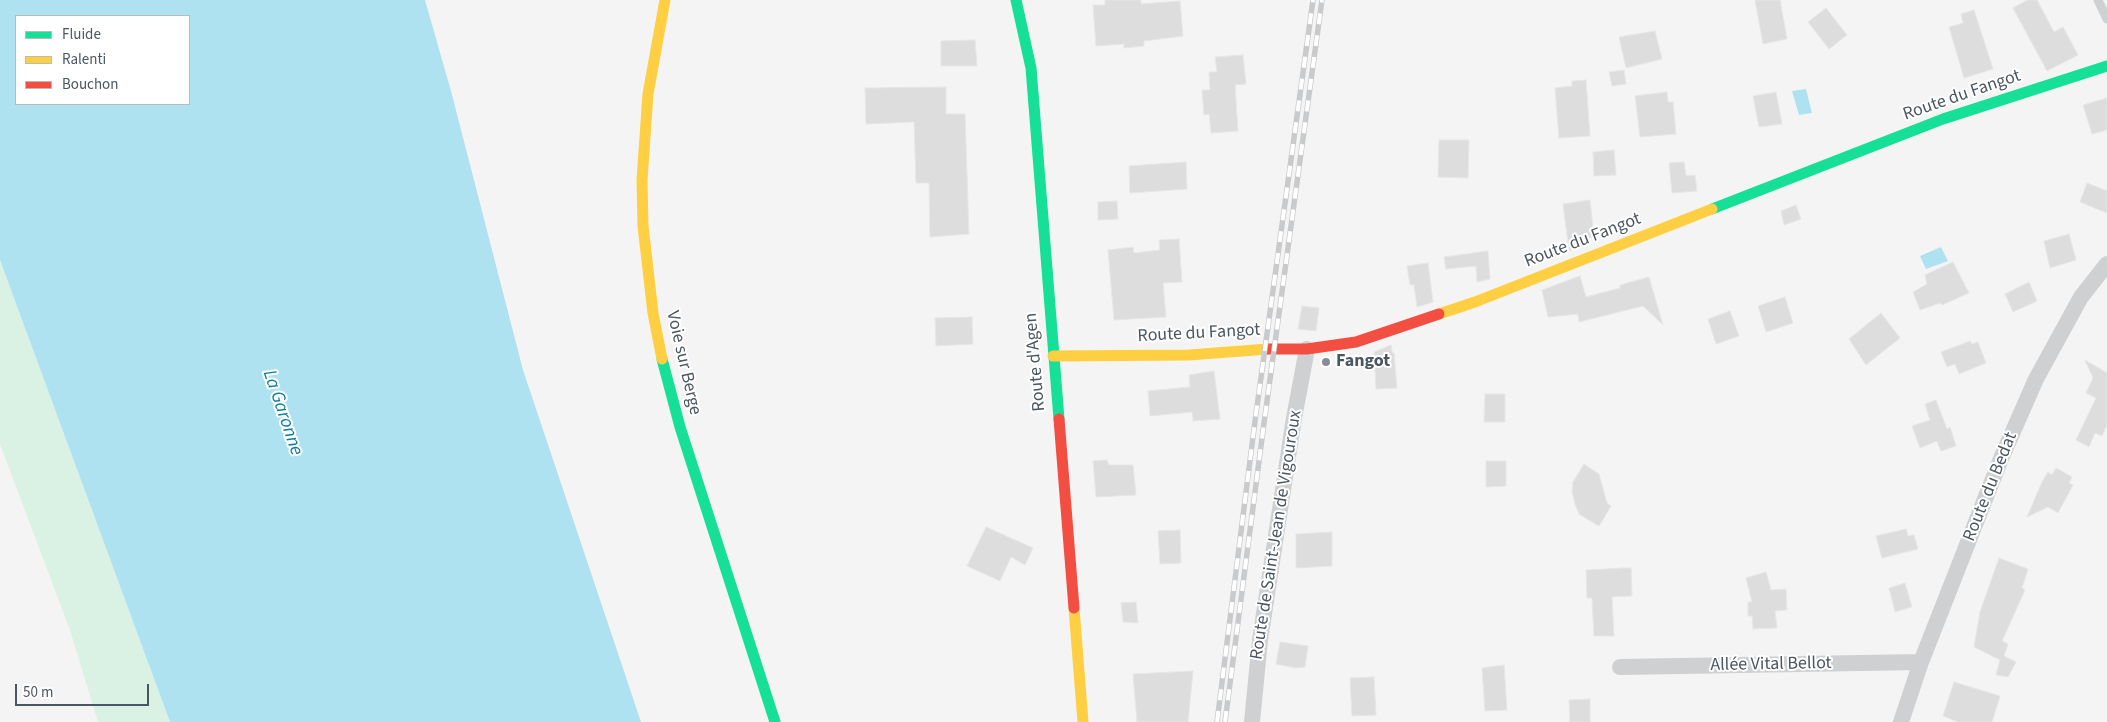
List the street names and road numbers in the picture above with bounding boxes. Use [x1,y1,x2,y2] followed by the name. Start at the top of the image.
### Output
[1900,66,2024,126] street label: Route du Fangot
[1522,209,1644,273] street label: Route du Fangot
[661,309,705,417] street label: Voie sur Berge
[1021,312,1051,412] street label: Route d'Agen
[1137,320,1261,348] street label: Route du Fangot
[1247,409,1307,661] street label: Route de Saint-Jean de Vigouroux
[1959,429,2023,545] street label: Route du Bedat
[1710,653,1832,677] street label: Allée Vital Bellot

